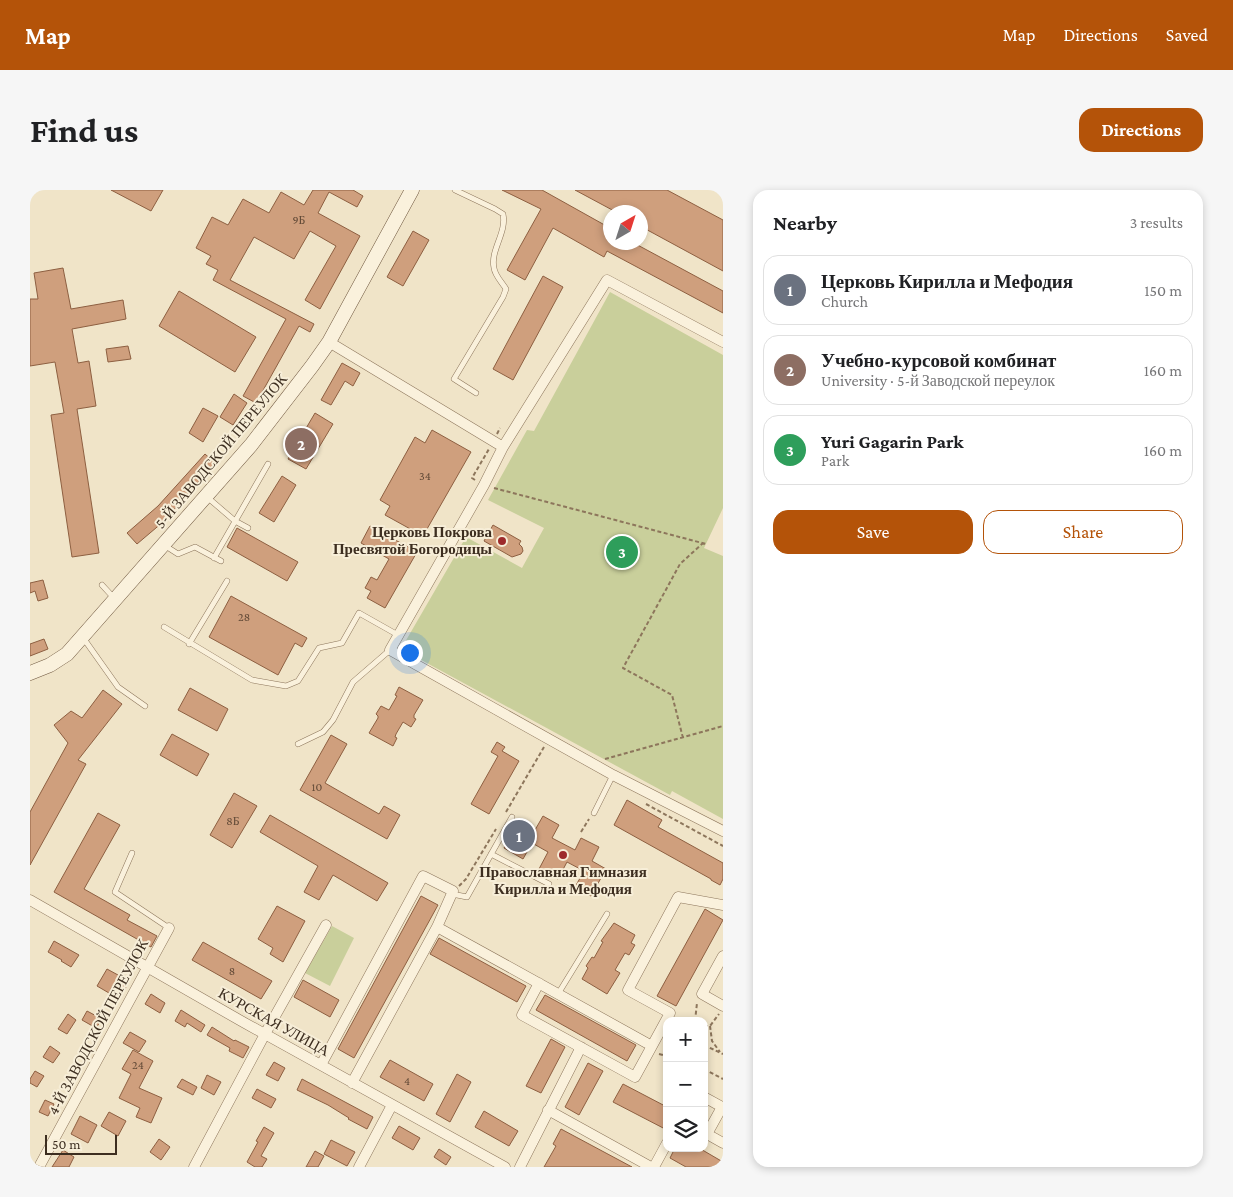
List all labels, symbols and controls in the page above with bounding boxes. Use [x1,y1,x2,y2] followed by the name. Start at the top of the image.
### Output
[25,22,71,49] text: Map
[1003,25,1035,45] text: Map
[1063,25,1138,45] text: Directions
[1166,25,1208,45] text: Saved
[1079,108,1203,152] button: Directions
[30,111,138,150] text: Find us
[603,205,648,250] north arrow
[773,211,837,235] text: Nearby
[293,213,306,227] house number: 9Б
[1130,214,1183,231] text: 3 results
[821,271,1073,292] text: Церковь Кирилла и Мефодия
[787,282,793,299] text: 1
[1144,282,1182,299] text: 150 m
[821,293,868,310] text: Church
[821,350,1056,371] text: Учебно-курсовой комбинат
[786,362,794,379] text: 2
[1144,362,1182,379] text: 160 m
[152,370,291,531] street label: 5-Й ЗАВОДСКОЙ ПЕРЕУЛОК
[821,372,1055,389] text: University · 5-й Заводской переулок
[285,425,317,463] pin: 2
[821,431,964,452] text: Yuri Gagarin Park
[786,442,794,459] text: 3
[1144,442,1182,459] text: 160 m
[821,452,849,469] text: Park
[419,469,431,483] house number: 34
[773,510,973,554] button: Save
[983,510,1183,554] button: Share
[333,524,492,557] place label: Церковь Покрова Пресвятой Богородицы
[606,533,638,571] pin: 3
[496,535,508,547] marker: Церковь Покрова Пресвятой Богородицы
[238,610,250,624] house number: 28
[397,640,423,666] your location
[312,780,323,794] house number: 10
[226,814,240,828] house number: 8Б
[503,817,535,855] pin: 1
[557,849,569,861] marker: Православная Гимназия Кирилла и Мефодия
[479,864,647,897] place label: Православная Гимназия Кирилла и Мефодия
[45,935,152,1118] street label: 4-Й ЗАВОДСКОЙ ПЕРЕУЛОК
[229,964,235,978] house number: 8
[216,985,332,1059] street label: КУРСКАЯ УЛИЦА
[663,1017,708,1152] map controls
[663,1017,708,1062] button: +
[132,1058,144,1072] house number: 24
[663,1062,708,1107] button: −
[404,1074,410,1088] house number: 4
[663,1107,708,1152] button: layers
[45,1132,118,1155] scale bar
[52,1136,80,1152] text: 50 m

